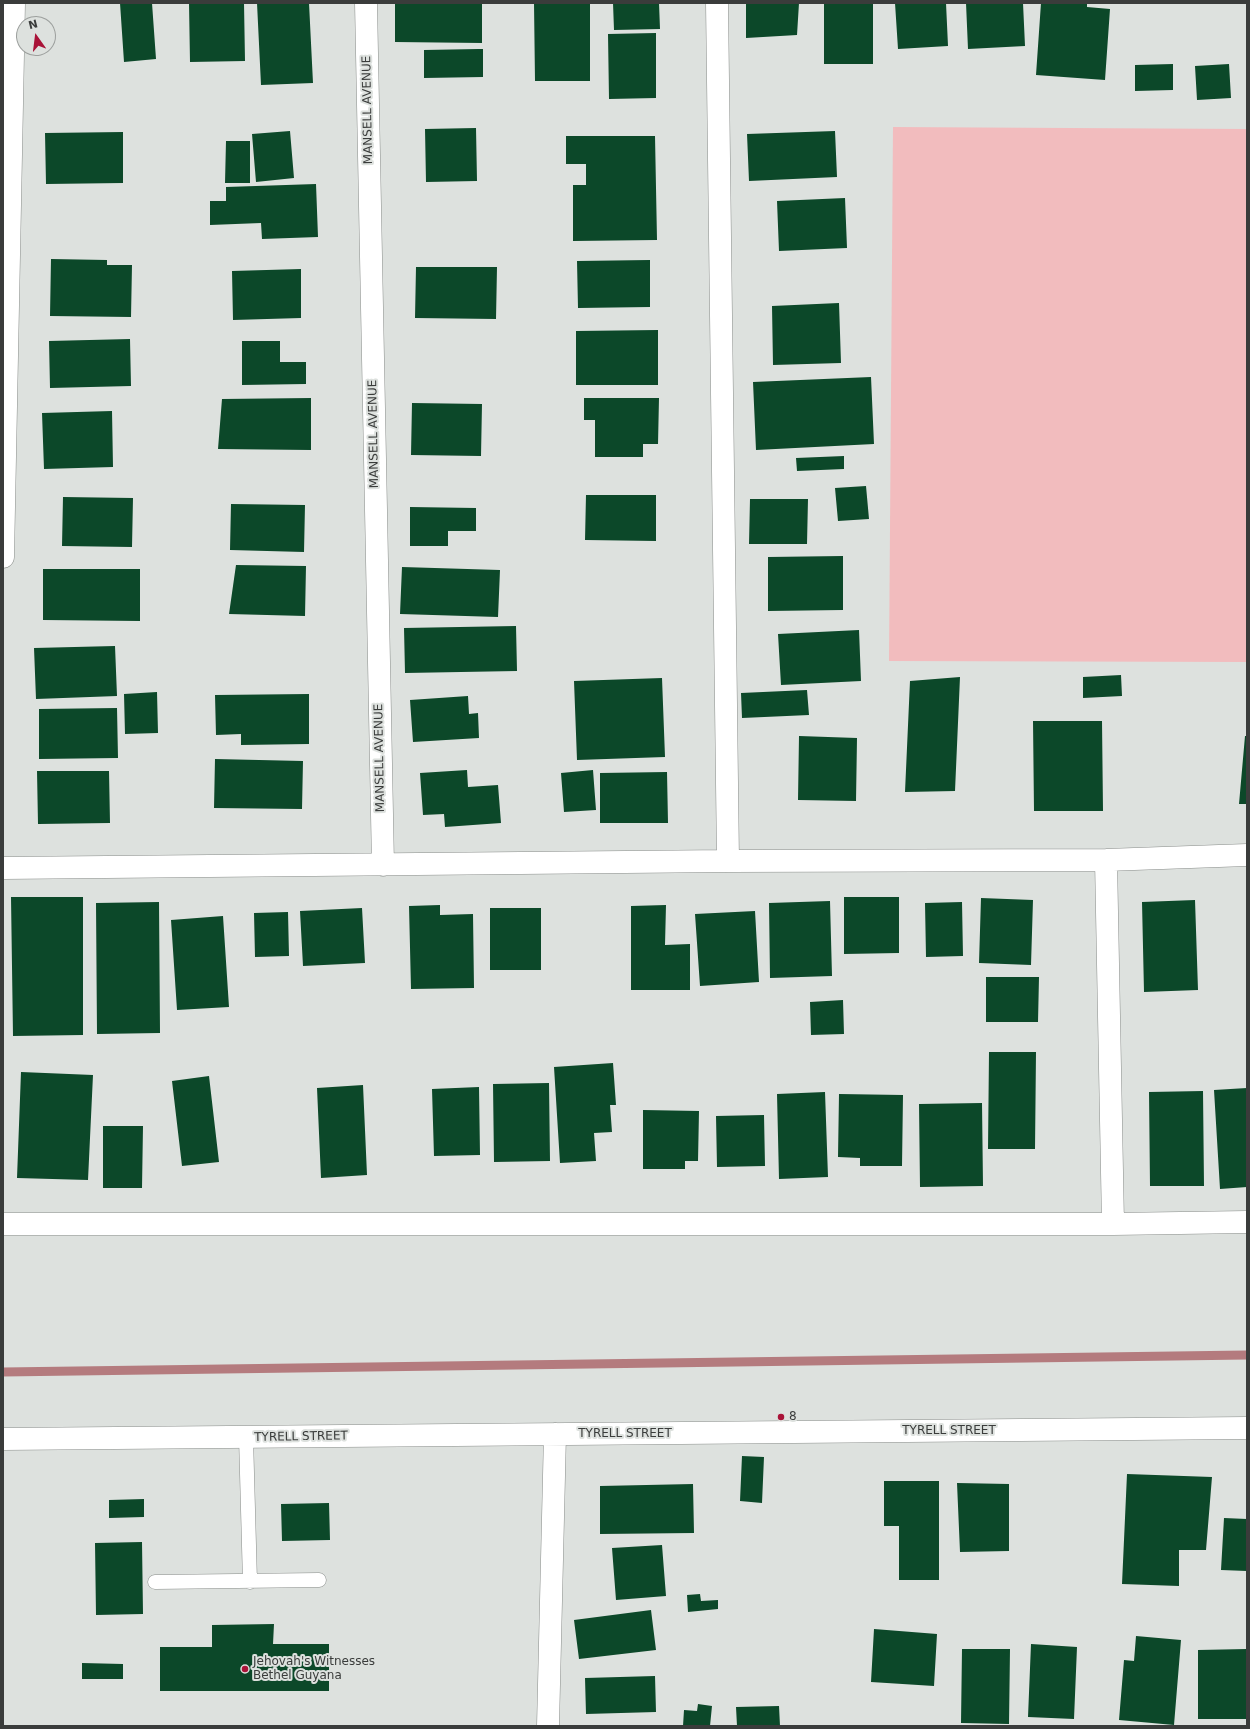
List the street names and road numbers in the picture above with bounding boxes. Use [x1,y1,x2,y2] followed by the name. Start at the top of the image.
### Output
[360,56,376,164] street label: MANSELL AVENUE
[366,380,382,488] street label: MANSELL AVENUE
[372,704,388,812] street label: MANSELL AVENUE
[902,1424,996,1438] street label: TYRELL STREET
[578,1427,672,1441] street label: TYRELL STREET
[254,1429,348,1445] street label: TYRELL STREET

